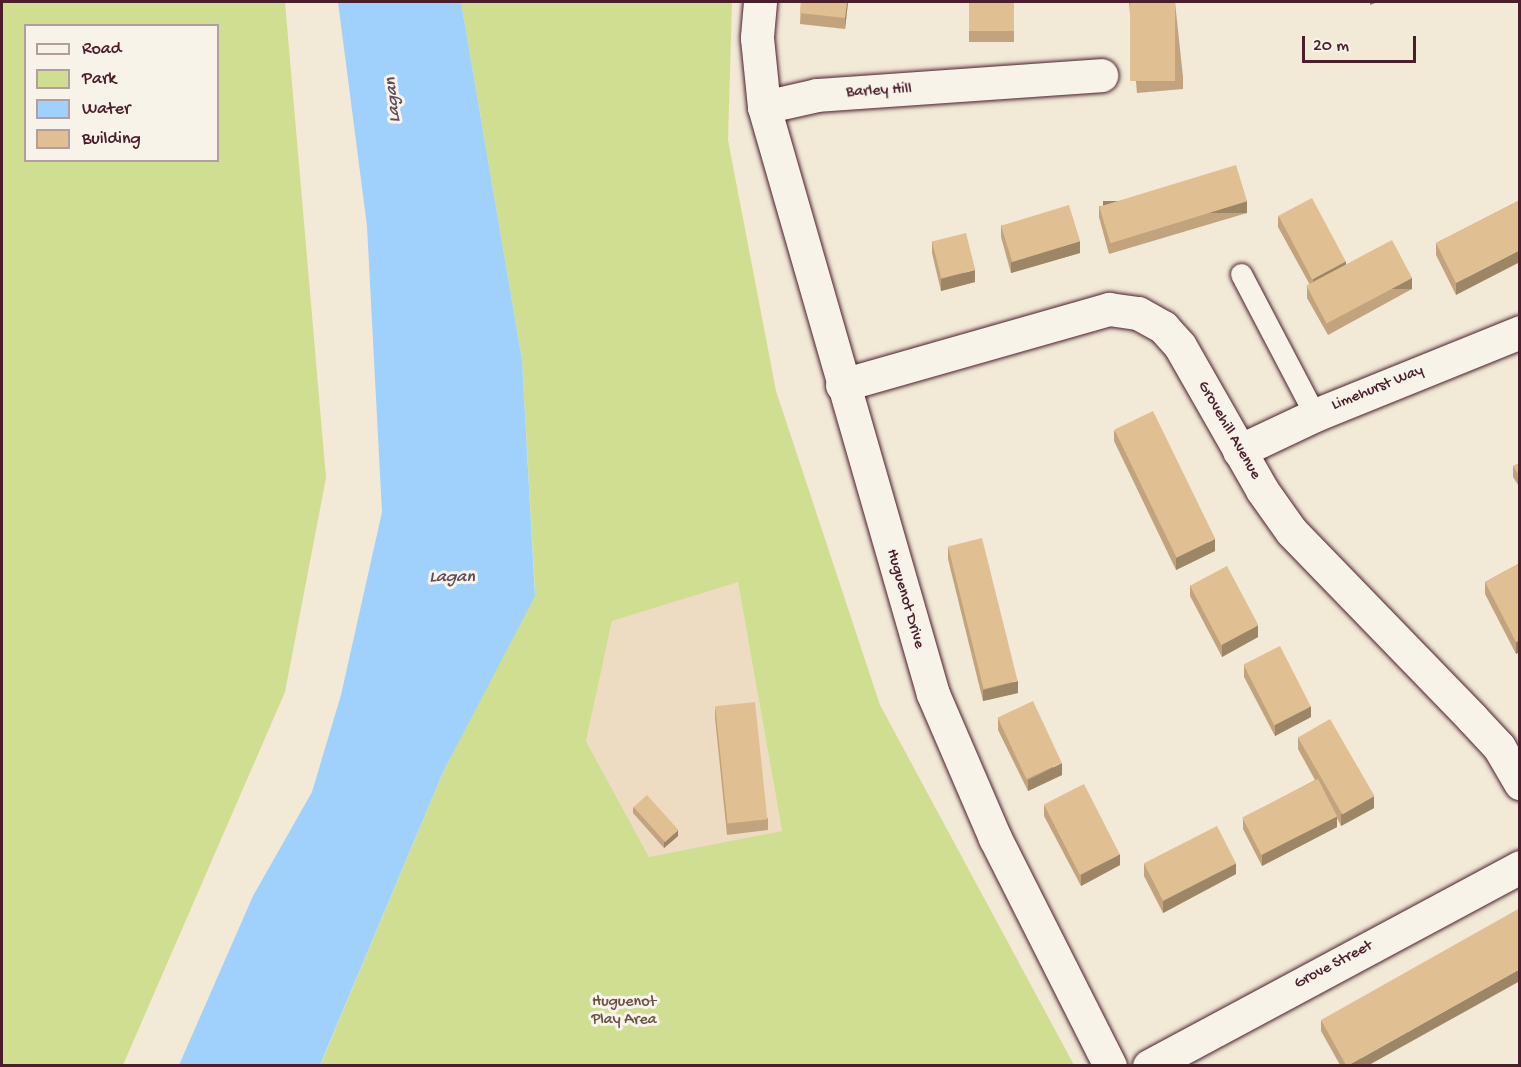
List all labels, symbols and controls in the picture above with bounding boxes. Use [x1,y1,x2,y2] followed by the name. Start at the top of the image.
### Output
[24,24,219,162] legend
[1305,24,1419,62] scale bar
[1313,36,1349,57] text: 20 m
[82,39,121,60] text: Road
[82,69,116,90] text: Park
[381,76,407,124] water label: Lagan
[846,81,912,103] street label: Barley Hill
[82,99,130,120] text: Water
[82,129,141,150] text: Building
[1329,362,1427,416] street label: Limehurst Way
[1192,378,1264,484] street label: Grovehill Avenue
[881,547,927,651] street label: Huguenot Drive
[429,567,475,589] water label: Lagan
[1292,937,1376,995] street label: Grove Street
[591,993,657,1031] park label: Huguenot Play Area

